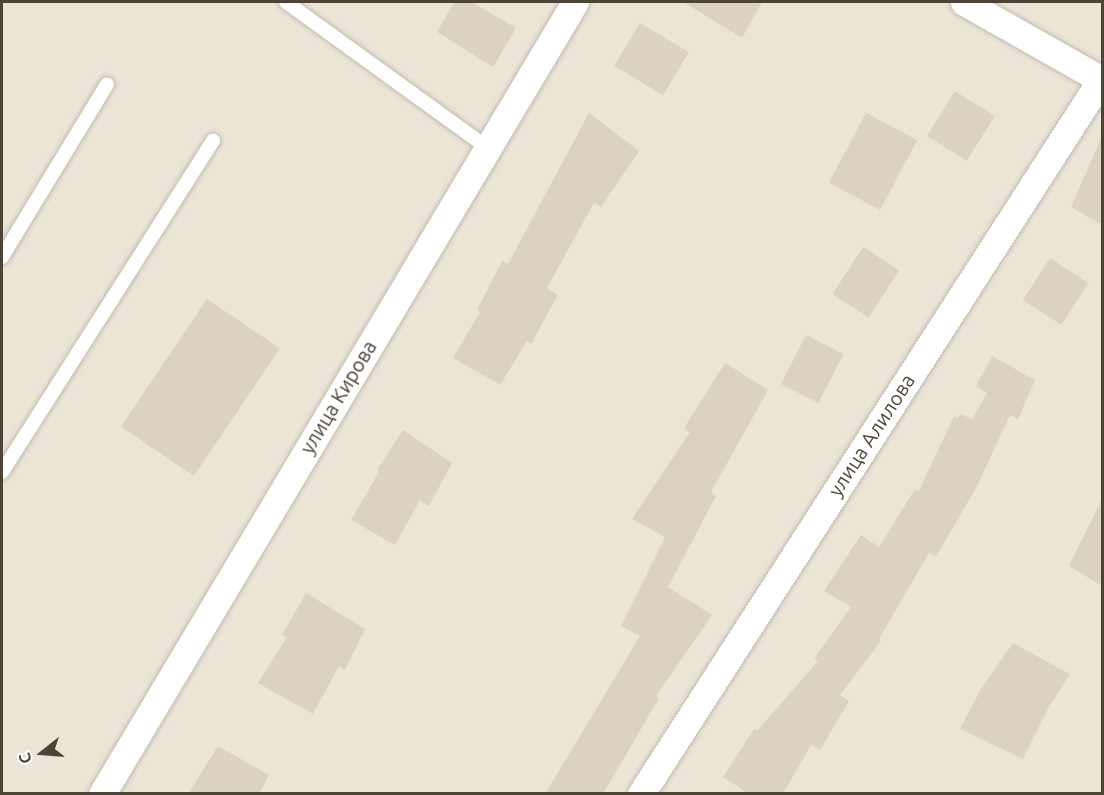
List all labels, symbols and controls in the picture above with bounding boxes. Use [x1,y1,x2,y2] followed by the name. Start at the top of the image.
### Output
[295,336,381,458] street label: улица Кирова
[823,369,919,501] street label: улица Алилова
[12,723,72,783] north arrow
[15,751,35,766] text: С

